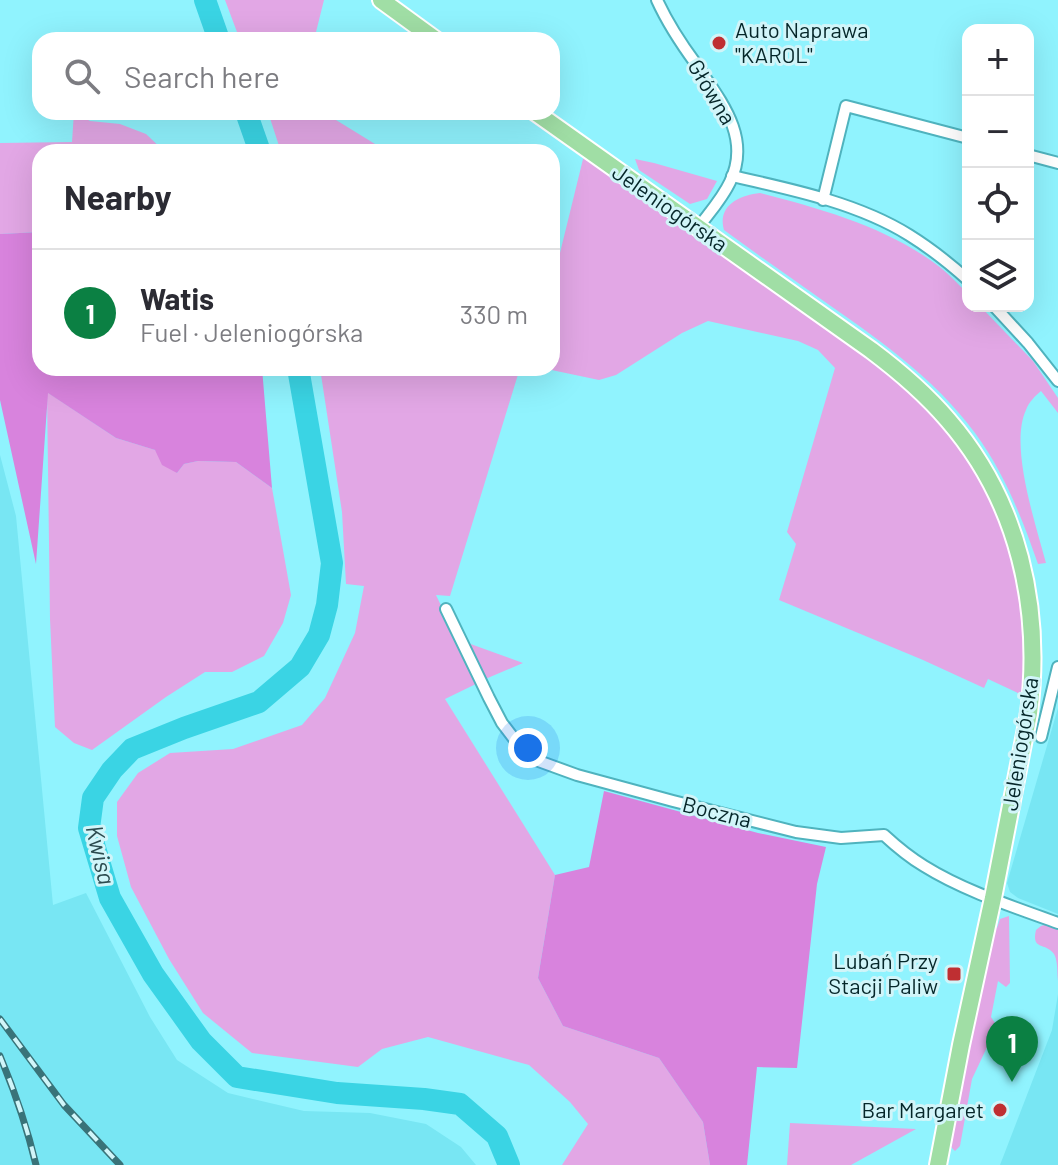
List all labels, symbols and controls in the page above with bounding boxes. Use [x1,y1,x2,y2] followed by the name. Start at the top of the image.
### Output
[735,16,868,67] place label: Auto Naprawa "KAROL"
[962,24,1034,312] map controls
[962,24,1034,96] button: +
[32,32,560,120] search box
[710,34,728,52] marker: Auto Naprawa "KAROL"
[60,54,104,98] icon: search
[683,54,742,129] street label: Główna
[124,58,280,94] text: Search here
[962,96,1034,168] button: −
[608,158,733,256] street label: Jeleniogórska
[962,168,1034,240] button: locate
[64,176,172,217] text: Nearby
[962,240,1034,312] button: layers
[140,280,214,316] text: Watis
[85,298,95,329] text: 1
[460,298,528,329] text: 330 m
[140,316,363,347] text: Fuel · Jeleniogórska
[996,675,1042,812] street label: Jeleniogórska
[508,728,548,768] your location
[680,790,754,832] street label: Boczna
[81,822,122,887] water label: Kwisa
[828,947,938,998] place label: Lubań Przy Stacji Paliw
[945,965,963,983] marker: Lubań Przy Stacji Paliw
[986,1016,1038,1082] pin: 1
[861,1096,984,1122] place label: Bar Margaret
[991,1101,1009,1119] marker: Bar Margaret

